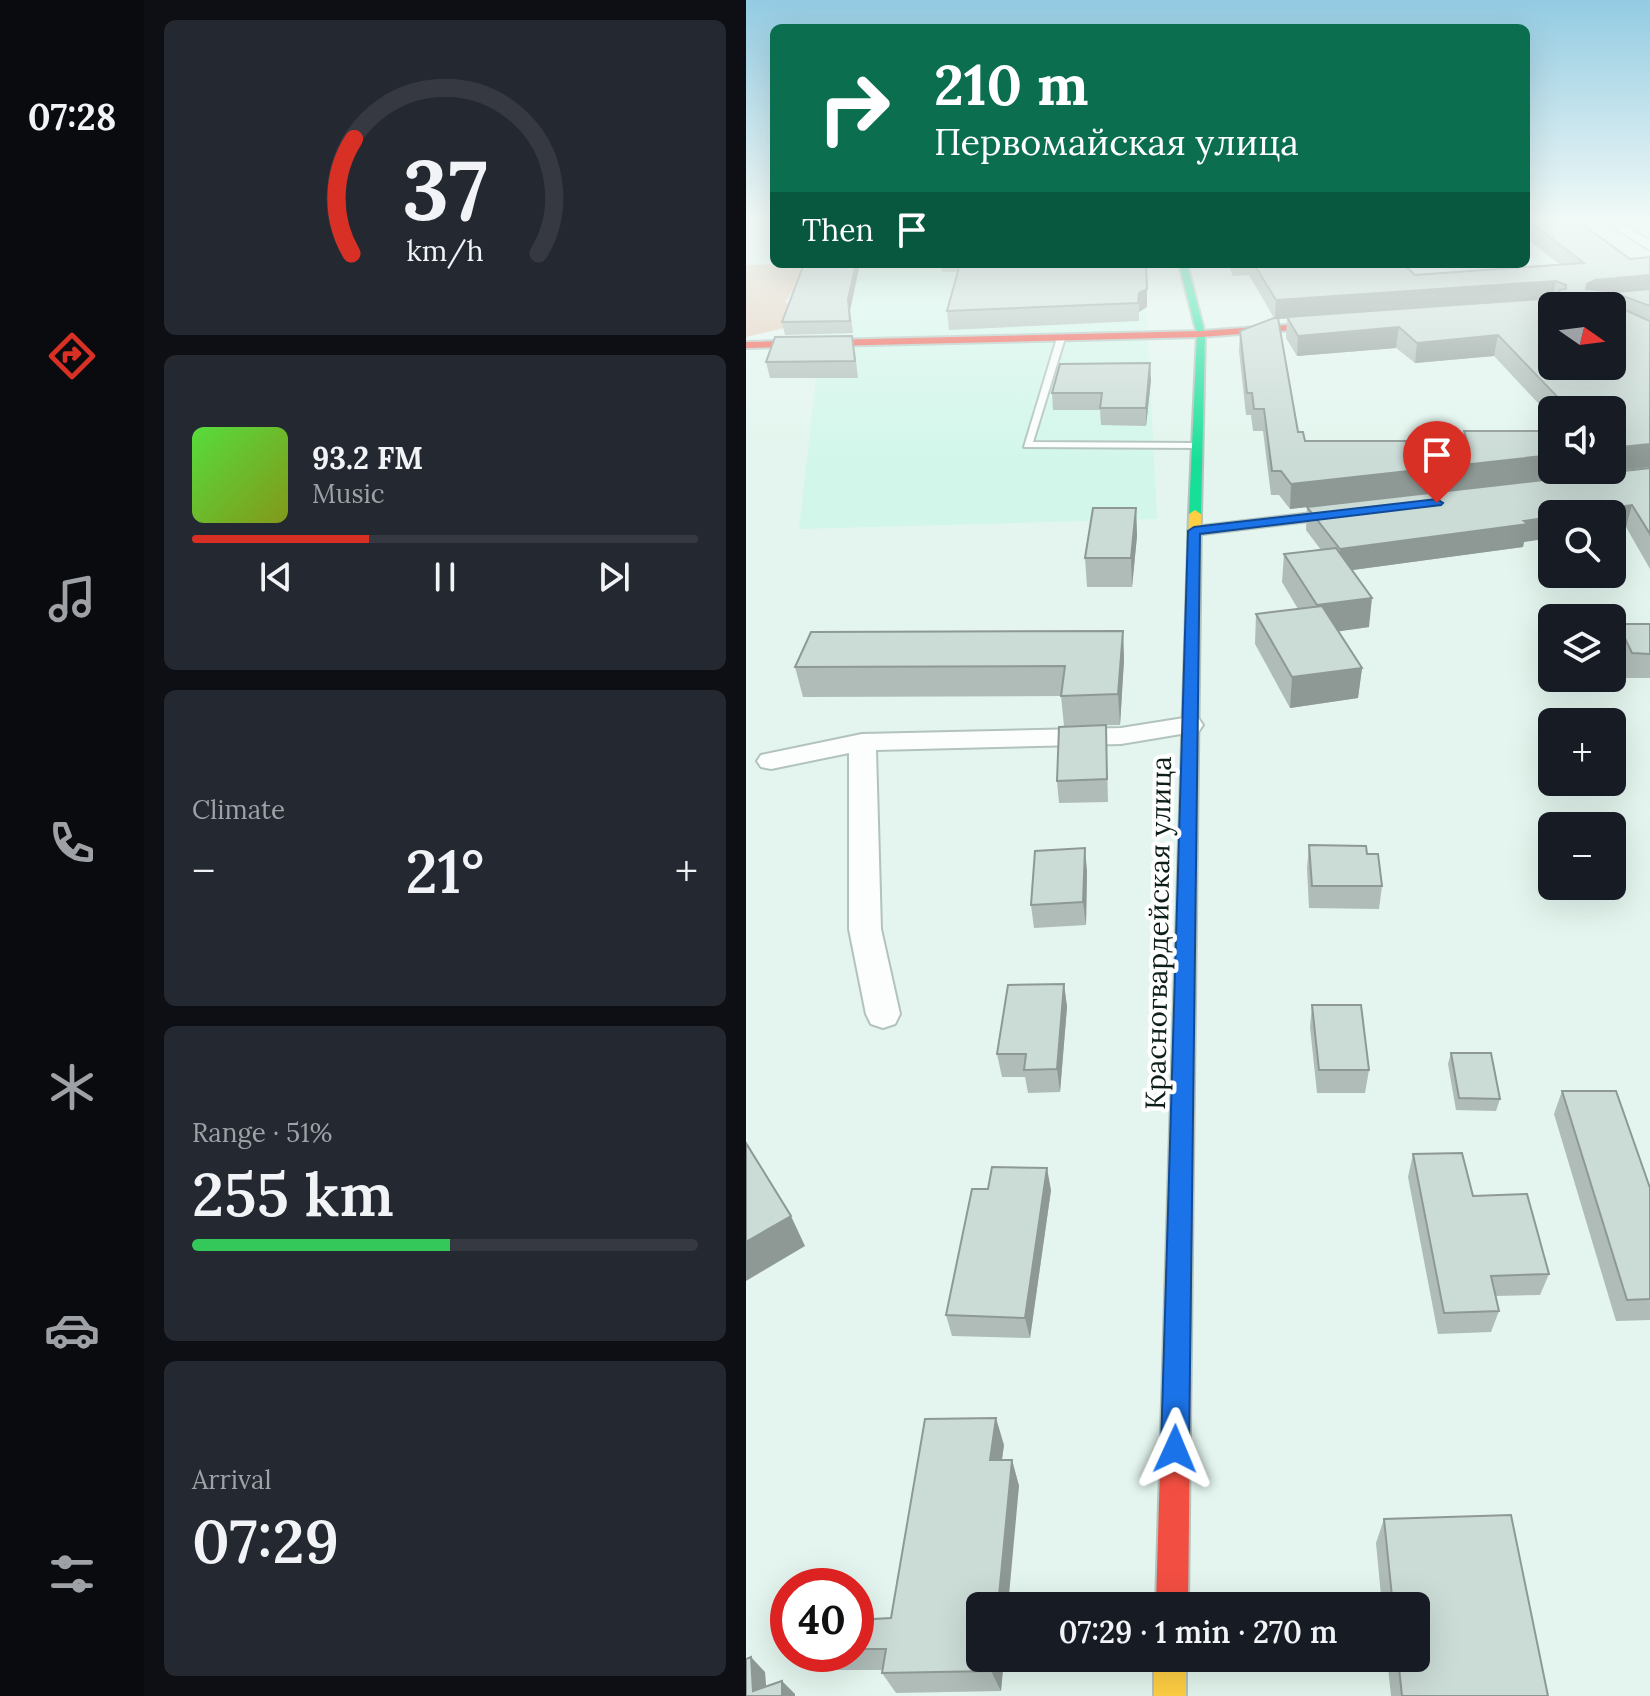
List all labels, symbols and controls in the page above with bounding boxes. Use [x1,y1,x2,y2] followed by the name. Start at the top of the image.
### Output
[934,49,1088,120] text: 210 m
[802,56,906,160] icon: right
[28,94,116,140] text: 07:28
[934,119,1299,165] text: Первомайская улица
[402,135,488,242] text: 37
[890,208,934,252] icon: arrive
[802,211,874,249] text: Then
[406,232,484,269] text: km/h
[1538,292,1626,380] north arrow
[1538,292,1626,900] map controls
[44,328,100,384] icon: directions
[1538,396,1626,484] button: sound
[1403,421,1471,503] pin
[1415,433,1459,477] icon: arrive
[312,439,423,477] text: 93.2 FM
[312,477,385,510] text: Music
[1538,500,1626,588] button: search
[254,555,298,599] icon: previous
[423,555,467,599] icon: pause
[592,555,636,599] icon: next
[44,571,100,627] icon: music
[1538,604,1626,692] button: layers
[1538,708,1626,796] button: +
[1137,756,1179,1110] street label: Красногвардейская улица
[192,793,285,826] text: Climate
[1538,812,1626,900] button: −
[44,815,100,871] icon: phone
[406,833,484,909] text: 21°
[192,843,215,899] text: −
[675,843,698,899] text: +
[44,1059,100,1115] icon: climate
[192,1116,332,1149] text: Range · 51%
[192,1156,394,1232] text: 255 km
[44,1302,100,1358] icon: car
[1133,1407,1217,1491] position arrow
[192,1463,271,1496] text: Arrival
[192,1503,339,1579] text: 07:29
[44,1546,100,1602] icon: filters
[770,1568,874,1672] speed limit sign: 40
[1059,1613,1337,1651] text: 07:29 · 1 min · 270 m

